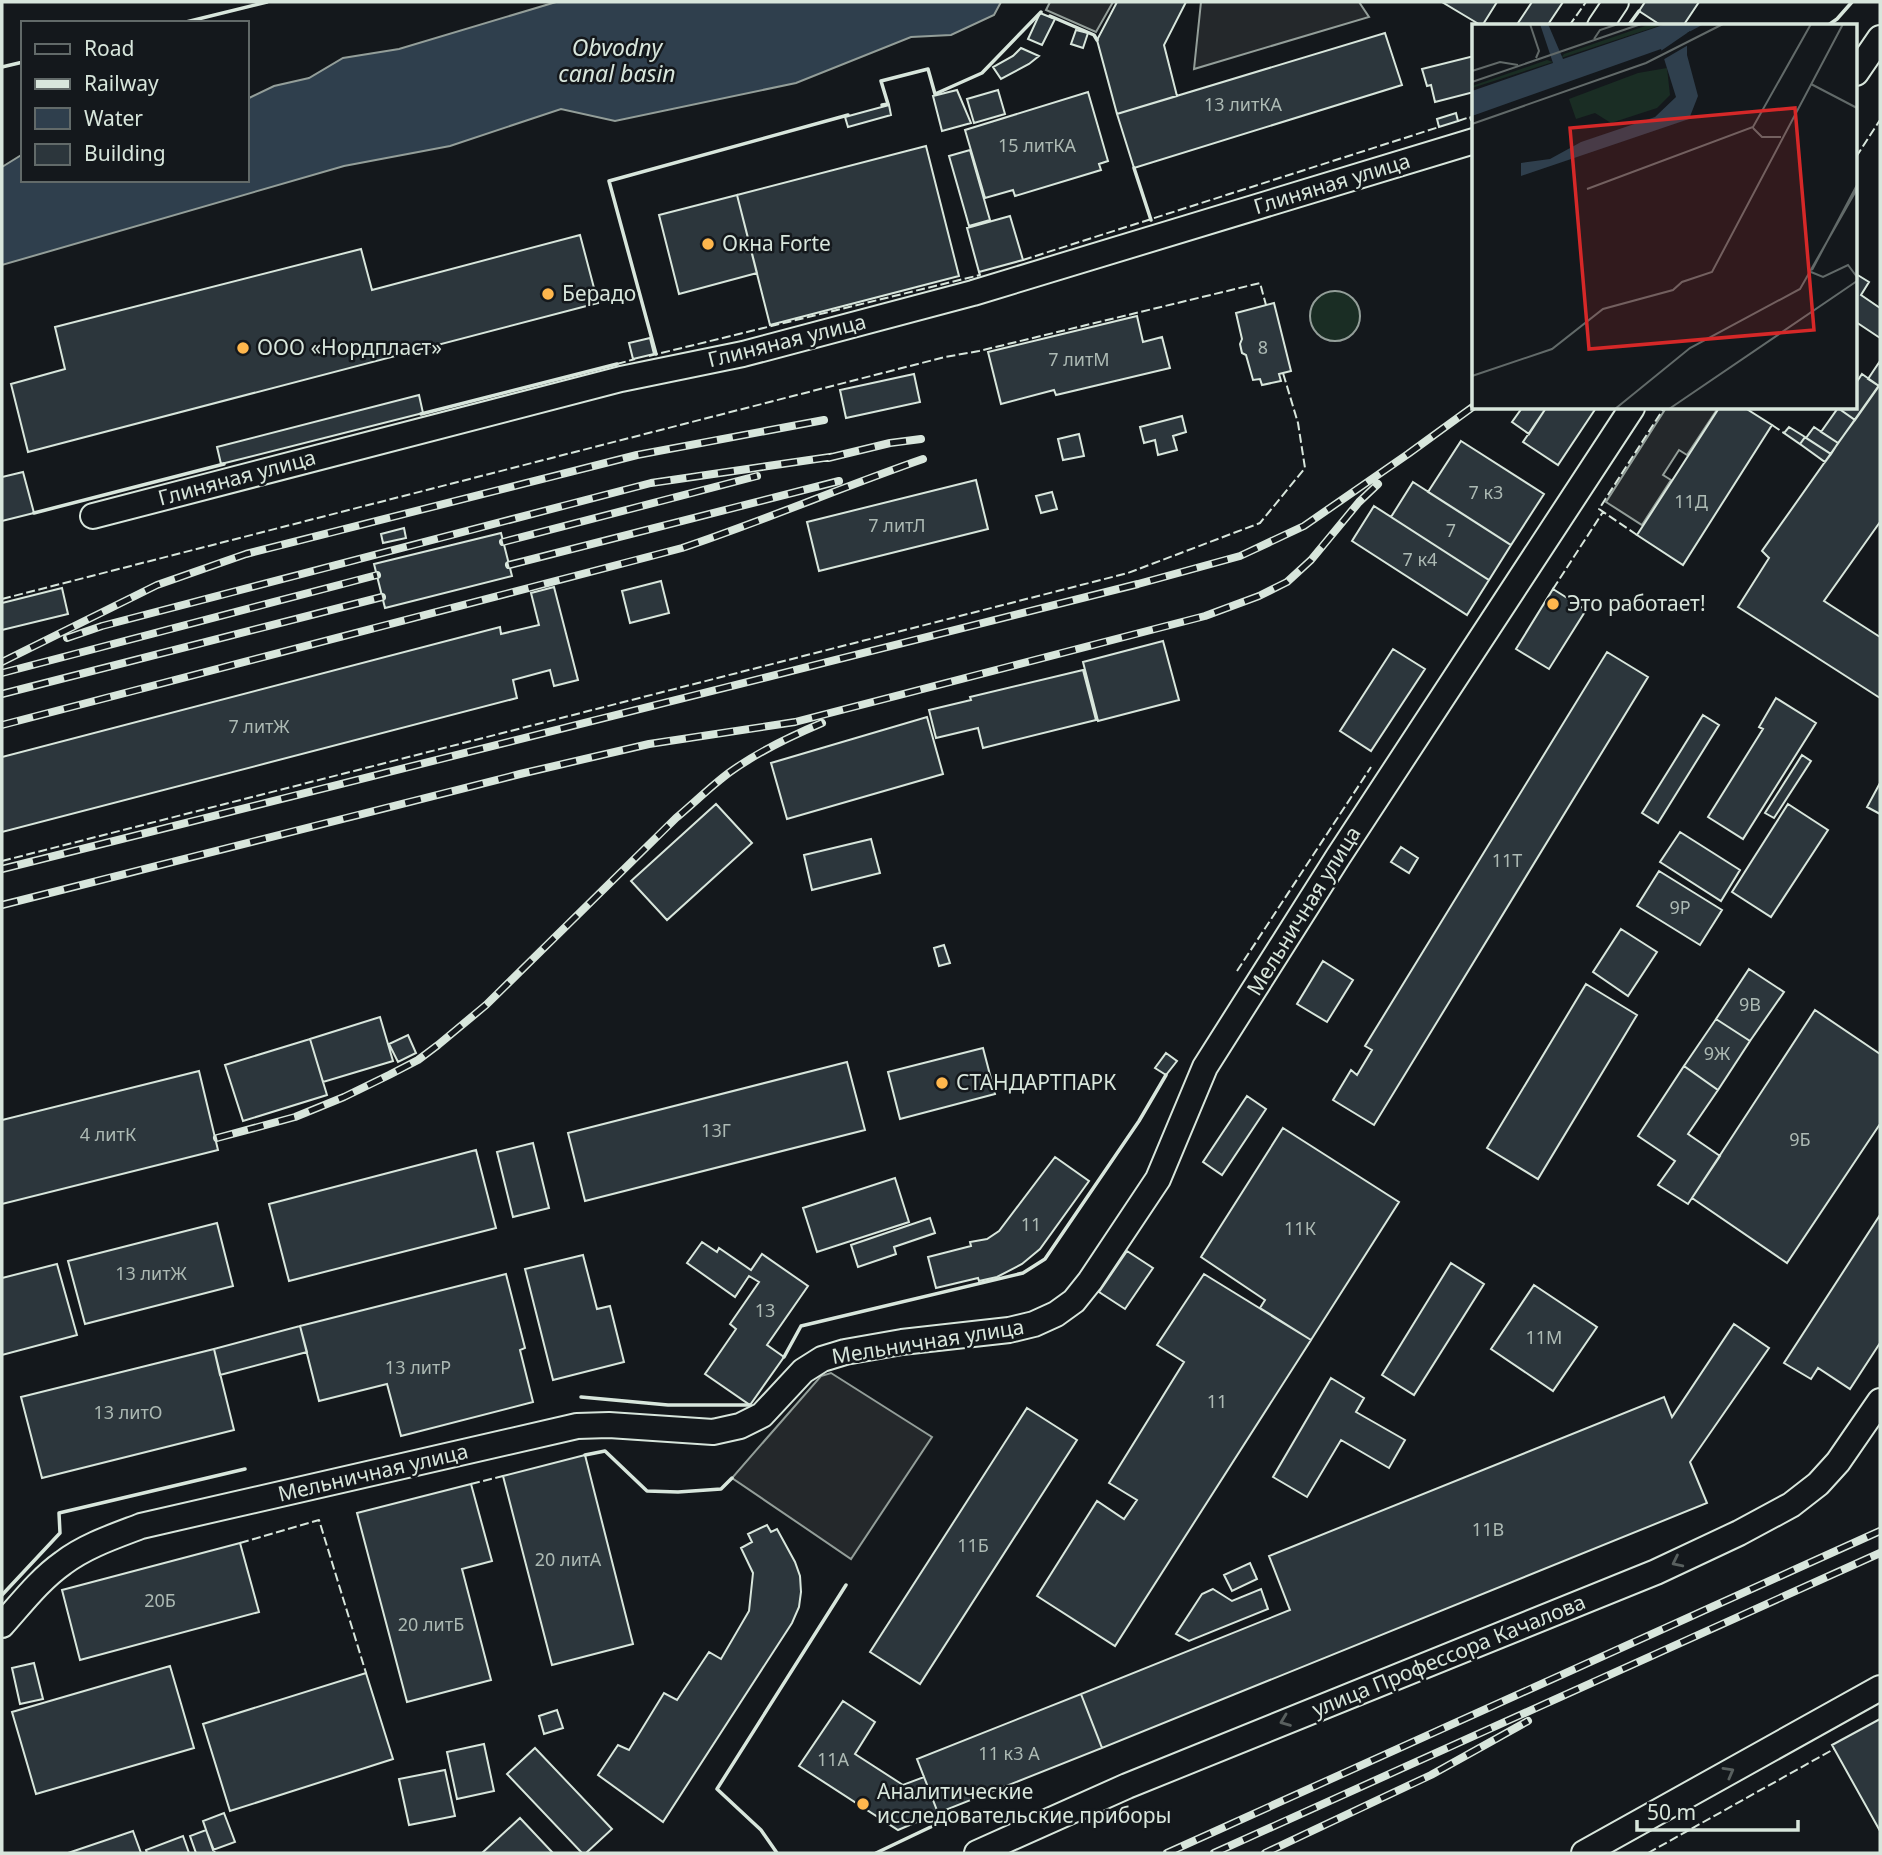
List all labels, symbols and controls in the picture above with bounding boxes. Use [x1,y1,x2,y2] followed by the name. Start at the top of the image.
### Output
[21,21,248,182] legend
[1472,24,1857,410] inset map
[558,31,676,89] water label: Obvodny canal basin
[84,34,134,62] text: Road
[84,69,159,97] text: Railway
[1204,92,1283,116] house number: 13 литКА
[84,104,143,132] text: Water
[998,133,1077,157] house number: 15 литКА
[84,139,166,167] text: Building
[1250,146,1413,220] street label: Глиняная улица
[722,229,831,257] place label: Окна Forte
[700,236,716,252] marker: Окна Forte
[562,279,636,307] place label: Берадо
[540,286,556,302] marker: Берадо
[705,307,869,373] street label: Глиняная улица
[257,333,442,361] place label: ООО «Нордпласт»
[1258,335,1268,359] house number: 8
[235,340,251,356] marker: ООО «Нордпласт»
[1048,347,1110,371] house number: 7 литМ
[155,443,319,512] street label: Глиняная улица
[1469,480,1503,504] house number: 7 к3
[1674,489,1708,513] house number: 11Д
[868,513,926,537] house number: 7 литЛ
[1446,518,1456,542] house number: 7
[1403,547,1437,571] house number: 7 к4
[1567,589,1706,617] place label: Это работает!
[1545,596,1561,612] marker: Это работает!
[228,714,290,738] house number: 7 литЖ
[1240,821,1367,1000] street label: Мельничная улица
[1492,848,1522,872] house number: 11Т
[1669,895,1691,919] house number: 9Р
[1739,992,1761,1016] house number: 9В
[1704,1041,1731,1065] house number: 9Ж
[956,1068,1116,1096] place label: СТАНДАРТПАРК
[934,1075,950,1091] marker: СТАНДАРТПАРК
[701,1118,731,1142] house number: 13Г
[80,1122,137,1146] house number: 4 литК
[1789,1127,1811,1151] house number: 9Б
[1021,1212,1041,1236] house number: 11
[1284,1216,1317,1240] house number: 11К
[115,1261,187,1285] house number: 13 литЖ
[755,1298,775,1322] house number: 13
[830,1312,1026,1370] street label: Мельничная улица
[1526,1325,1562,1349] house number: 11М
[385,1355,451,1379] house number: 13 литР
[1207,1389,1227,1413] house number: 11
[93,1400,163,1424] house number: 13 литО
[275,1437,471,1508] street label: Мельничная улица
[1472,1517,1504,1541] house number: 11В
[957,1533,989,1557] house number: 11Б
[535,1547,602,1571] house number: 20 литА
[1672,1554,1684,1568] one-way arrow
[1308,1587,1589,1723] street label: улица Профессора Качалова
[144,1588,176,1612] house number: 20Б
[398,1612,464,1636] house number: 20 литБ
[1279,1713,1291,1727] one-way arrow
[978,1741,1040,1765] house number: 11 к3 А
[817,1747,850,1771] house number: 11А
[1722,1767,1735,1780] one-way arrow
[877,1777,1171,1829] place label: Аналитические исследовательские приборы
[1637,1788,1798,1832] scale bar
[855,1796,871,1812] marker: Аналитические исследовательские приборы
[1647,1798,1696,1826] text: 50 m

